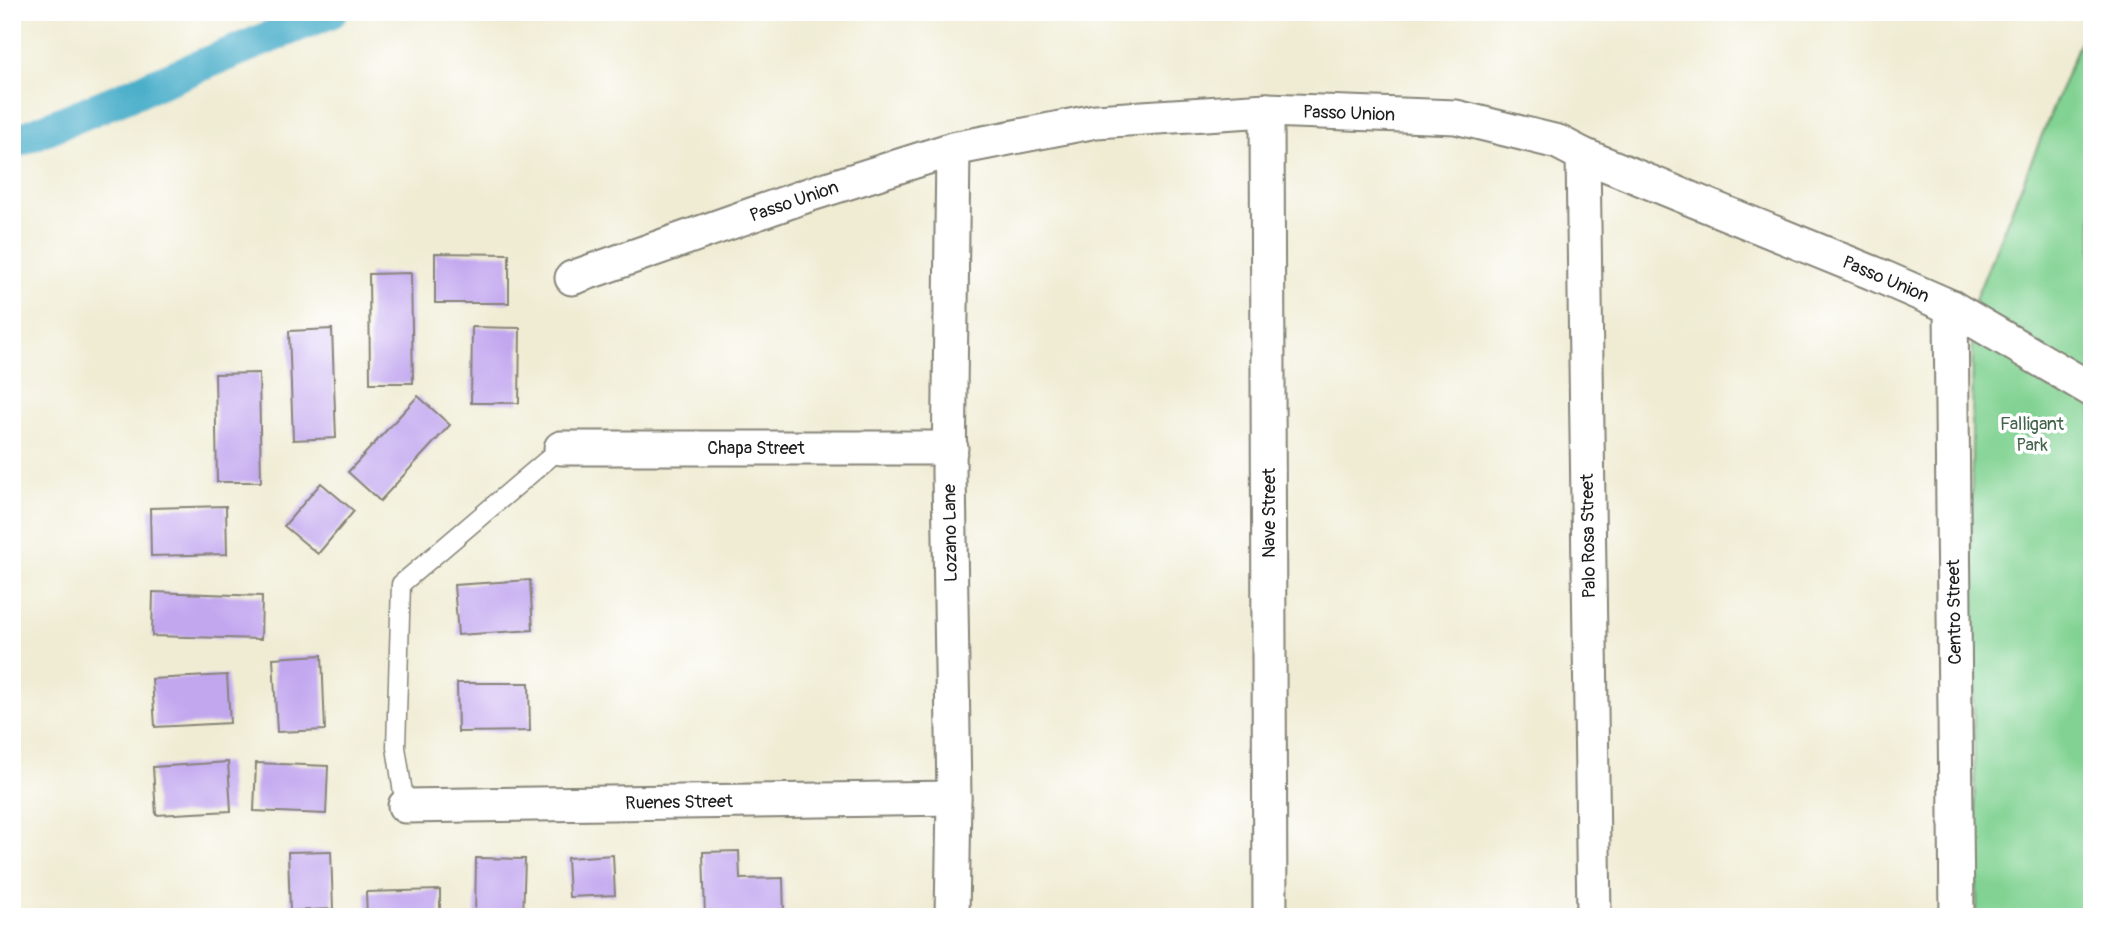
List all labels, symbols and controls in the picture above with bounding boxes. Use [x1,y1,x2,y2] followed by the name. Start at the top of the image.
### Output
[1302,100,1395,127] street label: Passo Union
[747,176,842,227] street label: Passo Union
[1839,251,1933,308] street label: Passo Union
[2000,413,2065,457] park label: Falligant Park
[707,437,805,460] street label: Chapa Street
[1258,467,1281,558] street label: Nave Street
[1576,473,1601,599] street label: Palo Rosa Street
[938,484,963,582] street label: Lozano Lane
[1942,558,1967,665] street label: Centro Street
[625,790,734,815] street label: Ruenes Street

